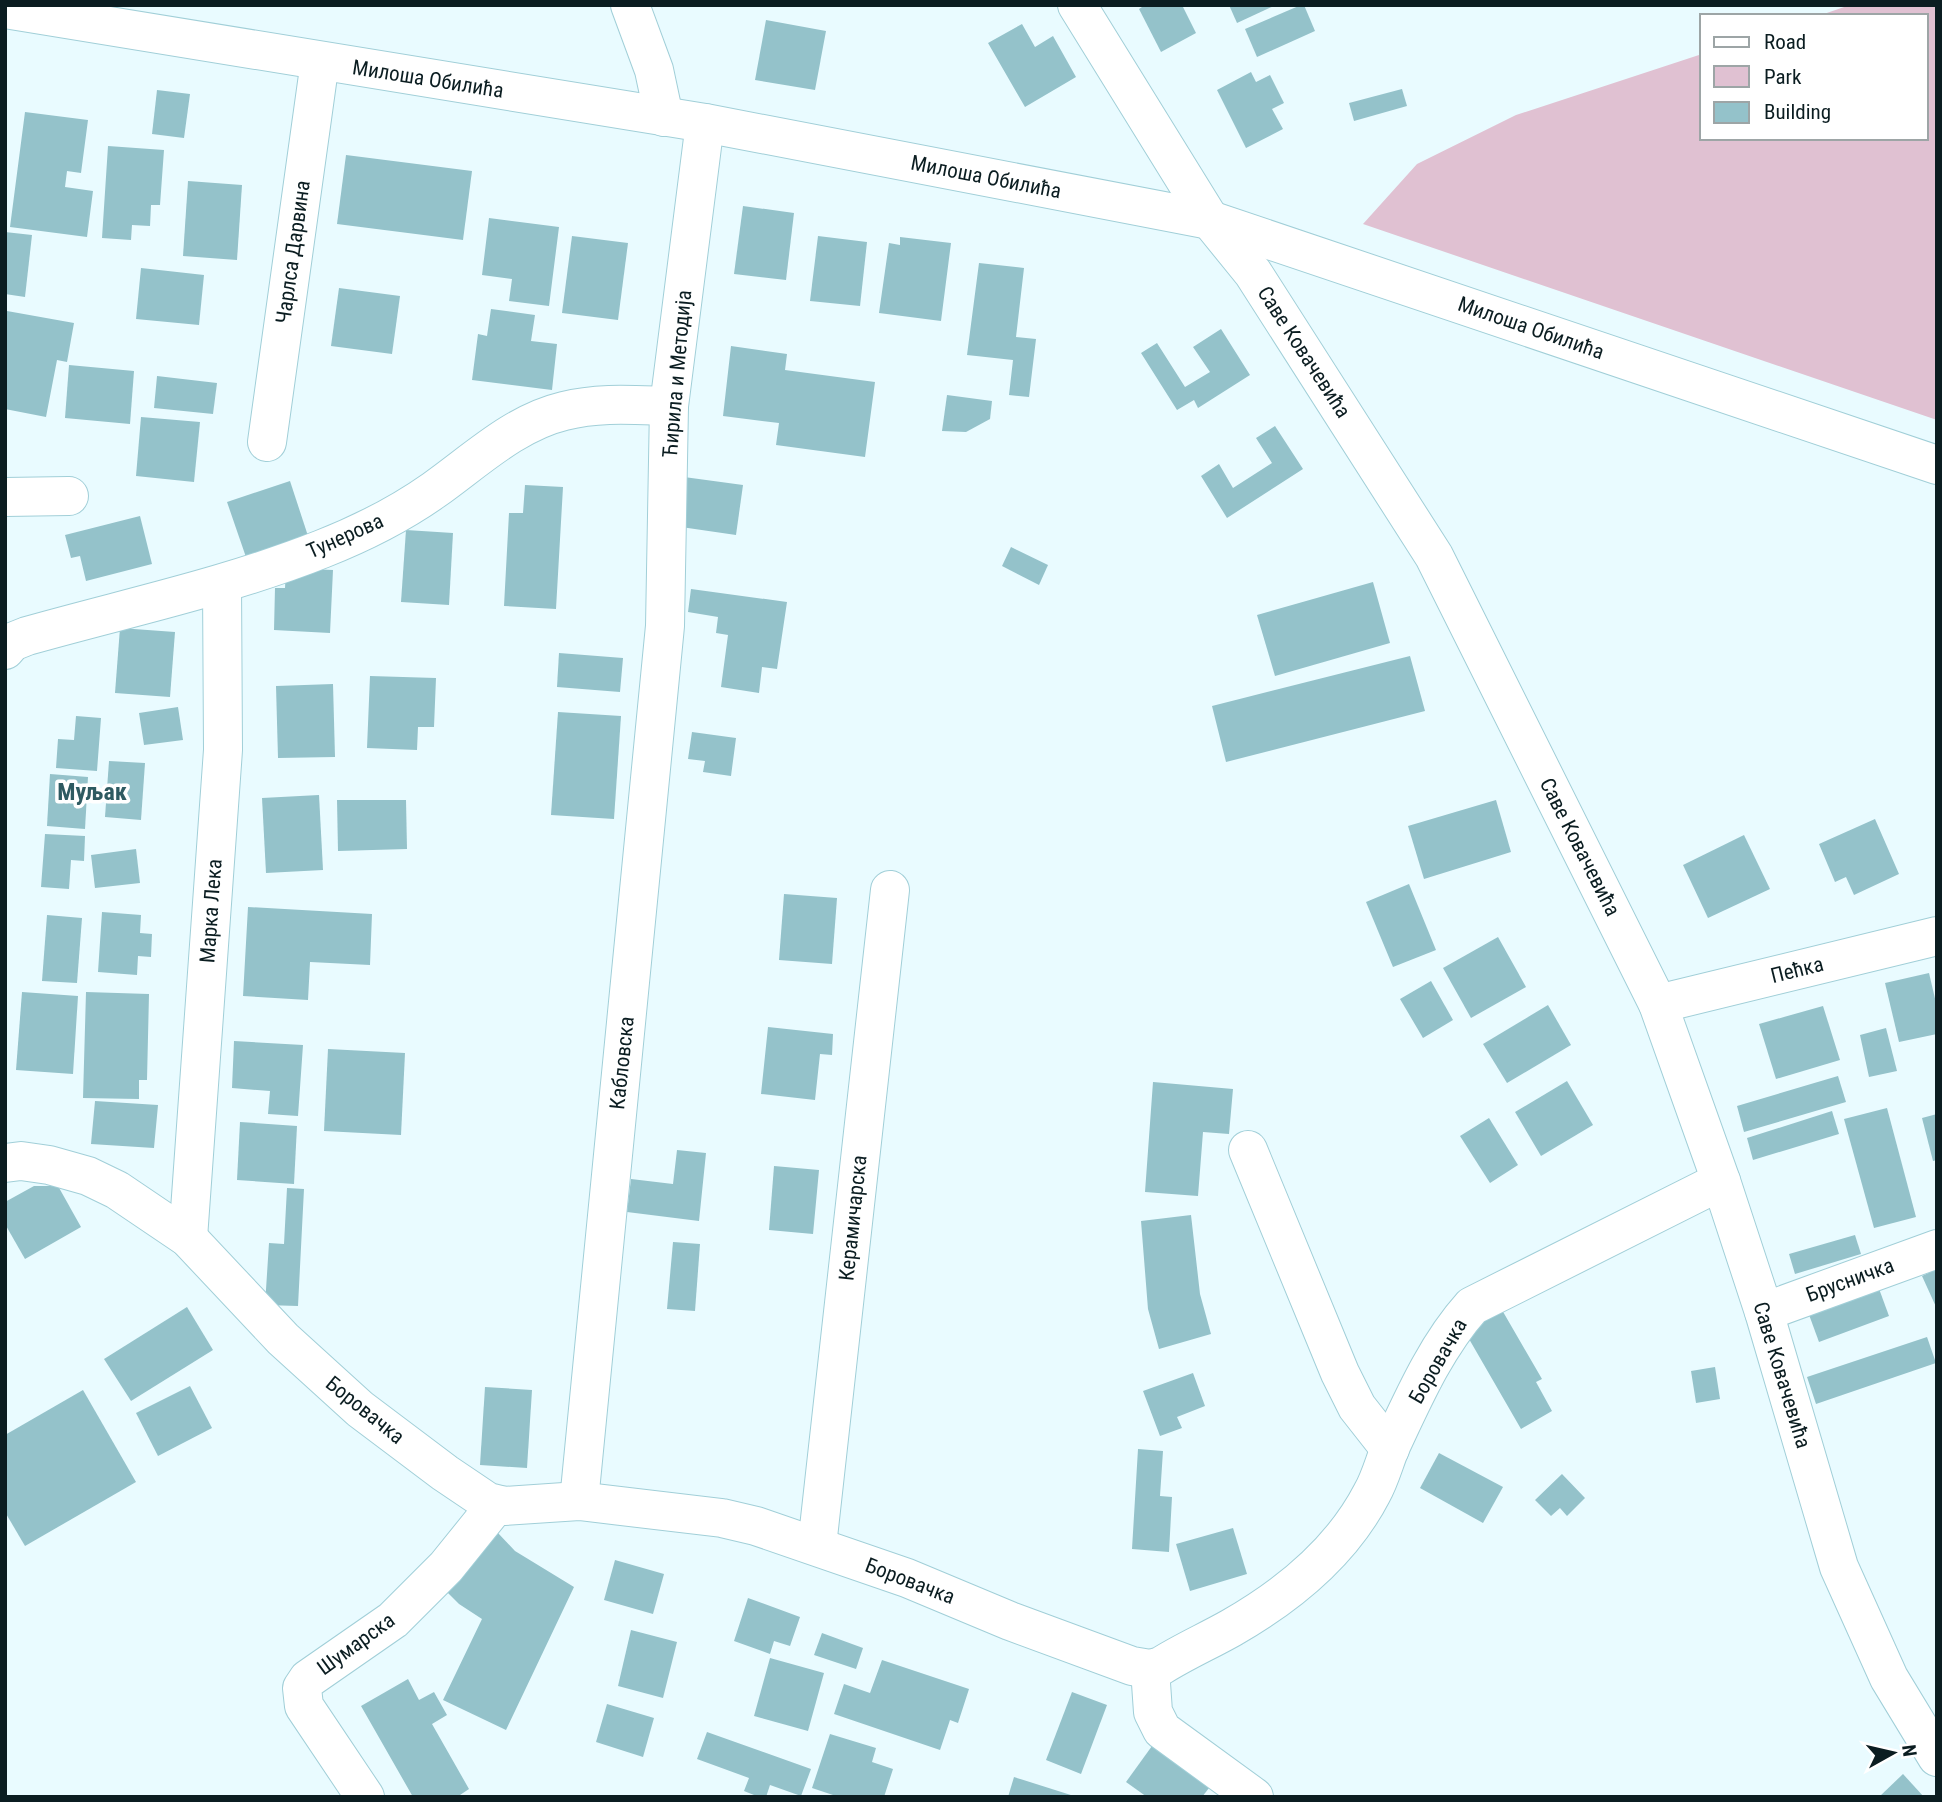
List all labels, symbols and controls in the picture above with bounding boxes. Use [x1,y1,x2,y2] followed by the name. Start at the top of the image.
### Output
[1700,14,1928,140] legend
[1764,30,1806,54] text: Road
[351,55,505,103] street label: Милоша Обилића
[1764,65,1802,89] text: Park
[1764,100,1831,124] text: Building
[909,151,1063,203] street label: Милоша Обилића
[271,179,315,325] street label: Чарлса Дарвина
[1253,282,1355,422] street label: Саве Ковачевића
[658,289,696,459] street label: Ћирила и Методија
[1455,292,1607,364] street label: Милоша Обилића
[303,509,387,563] street label: Тунерова
[1535,774,1625,920] street label: Саве Ковачевића
[57,778,127,806] district label: Муљак
[195,858,227,964] street label: Марка Лека
[1768,952,1826,988] street label: Пећка
[605,1015,639,1111] street label: Кабловска
[834,1154,872,1282] street label: Керамичарска
[1803,1253,1897,1307] street label: Брусничка
[1748,1299,1816,1451] street label: Саве Ковачевића
[1404,1314,1472,1408] street label: Боровачка
[321,1371,409,1449] street label: Боровачка
[862,1553,958,1609] street label: Боровачка
[313,1608,399,1680] street label: Шумарска
[1858,1718,1928,1788] north arrow
[1897,1743,1922,1758] text: N

